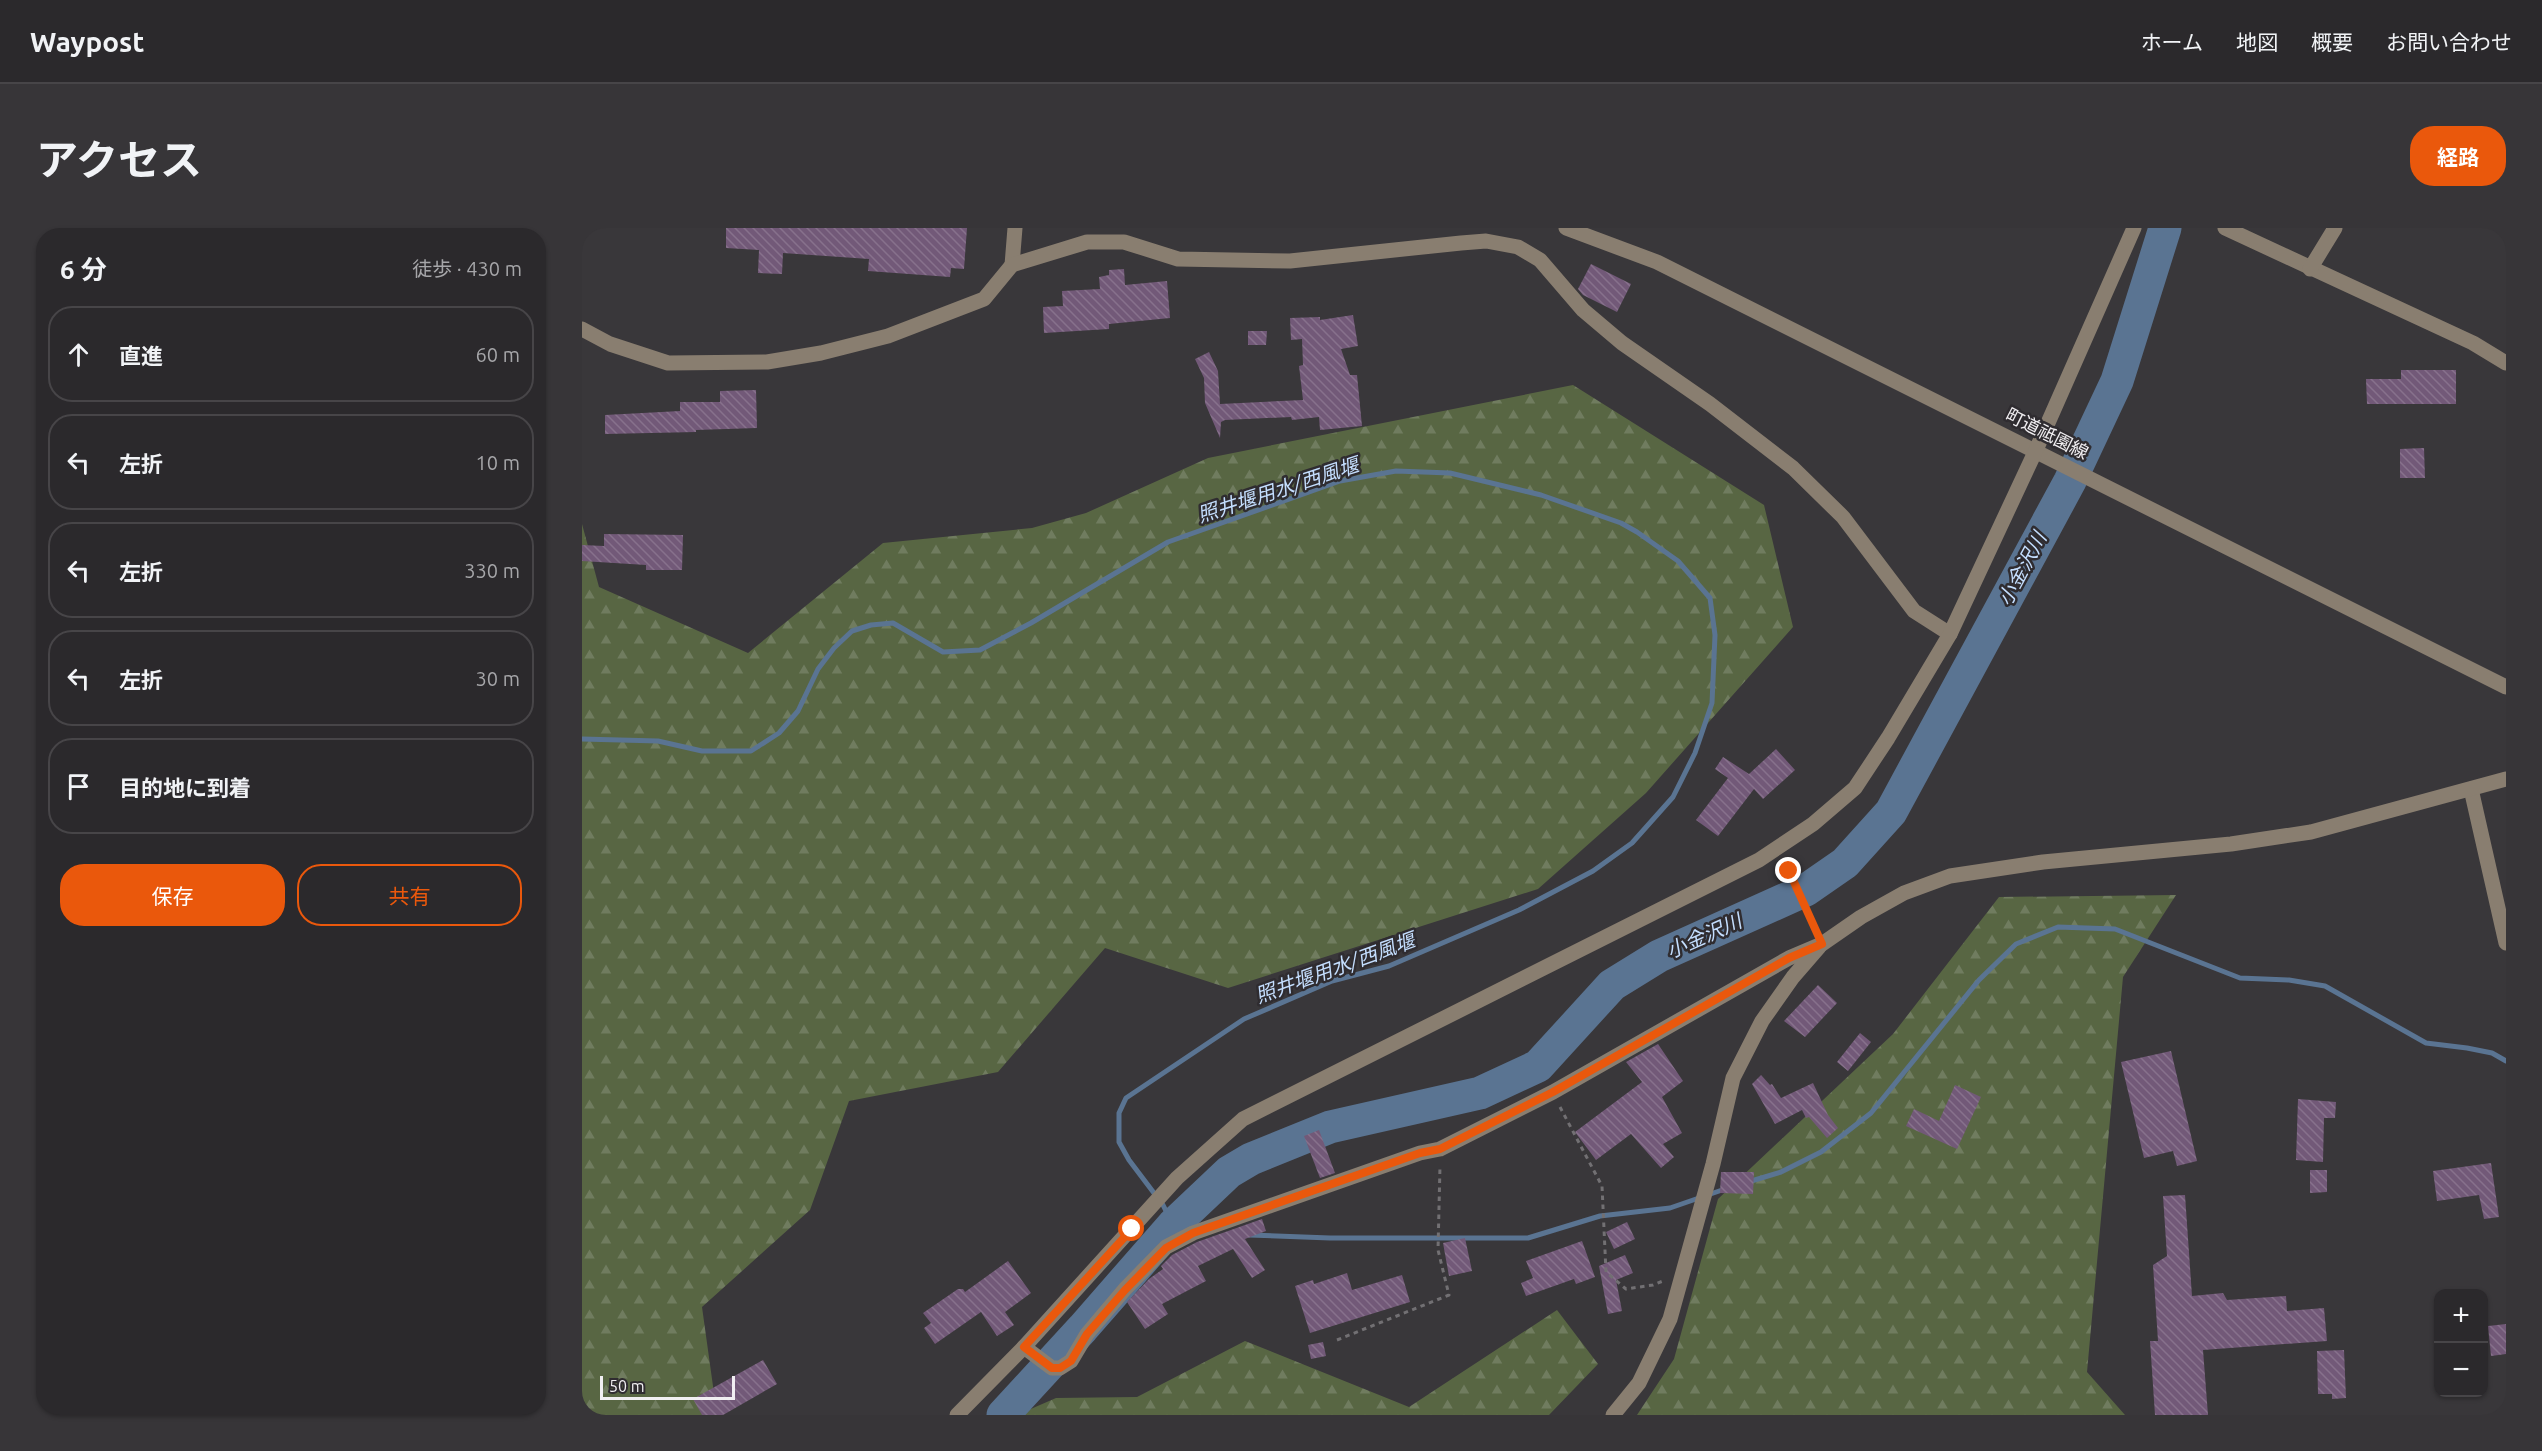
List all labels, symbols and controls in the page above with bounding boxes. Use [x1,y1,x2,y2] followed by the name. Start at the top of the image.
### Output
[30,26,144,57] text: Waypost
[2141,30,2203,54] text: ホーム
[2236,30,2278,54] text: 地図
[2311,30,2353,54] text: 概要
[2386,30,2512,54] text: お問い合わせ
[2410,126,2506,186] button: 経路
[36,136,202,183] text: アクセス
[60,255,107,284] text: 6 分
[412,257,522,280] text: 徒歩 · 430 m
[62,338,95,371] icon: ahead
[119,343,163,368] text: 直進
[476,343,520,366] text: 60 m
[2003,404,2092,462] street label: 町道祗園線
[62,446,95,479] icon: left
[119,451,163,476] text: 左折
[476,451,520,474] text: 10 m
[1194,451,1365,526] water label: 照井堰用水/西風堰
[1993,526,2051,609] water label: 小金沢川
[62,554,95,587] icon: left
[119,559,163,584] text: 左折
[464,559,520,582] text: 330 m
[62,662,95,695] icon: left
[119,667,163,692] text: 左折
[476,667,520,690] text: 30 m
[62,770,95,803] icon: arrive
[119,775,251,800] text: 目的地に到着
[1775,857,1801,883] route end
[60,864,285,926] button: 保存
[297,864,522,926] button: 共有
[1663,908,1747,962] water label: 小金沢川
[1252,927,1421,1007] water label: 照井堰用水/西風堰
[1118,1215,1144,1241] route start
[2434,1289,2488,1397] map controls
[2434,1289,2488,1343] button: +
[2434,1343,2488,1397] button: −
[600,1373,735,1400] scale bar
[609,1377,645,1395] text: 50 m

